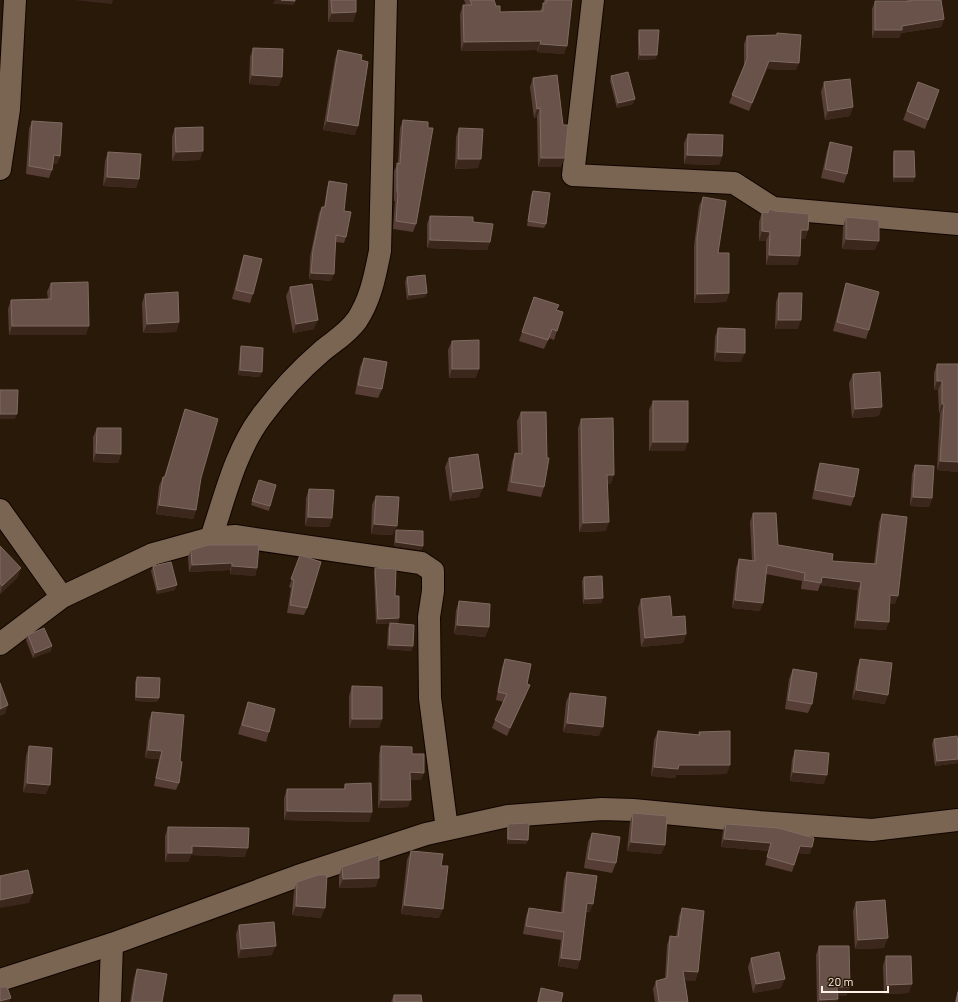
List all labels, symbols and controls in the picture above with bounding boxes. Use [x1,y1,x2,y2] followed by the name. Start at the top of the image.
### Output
[822,968,888,994] scale bar
[828,974,854,988] text: 20 m

